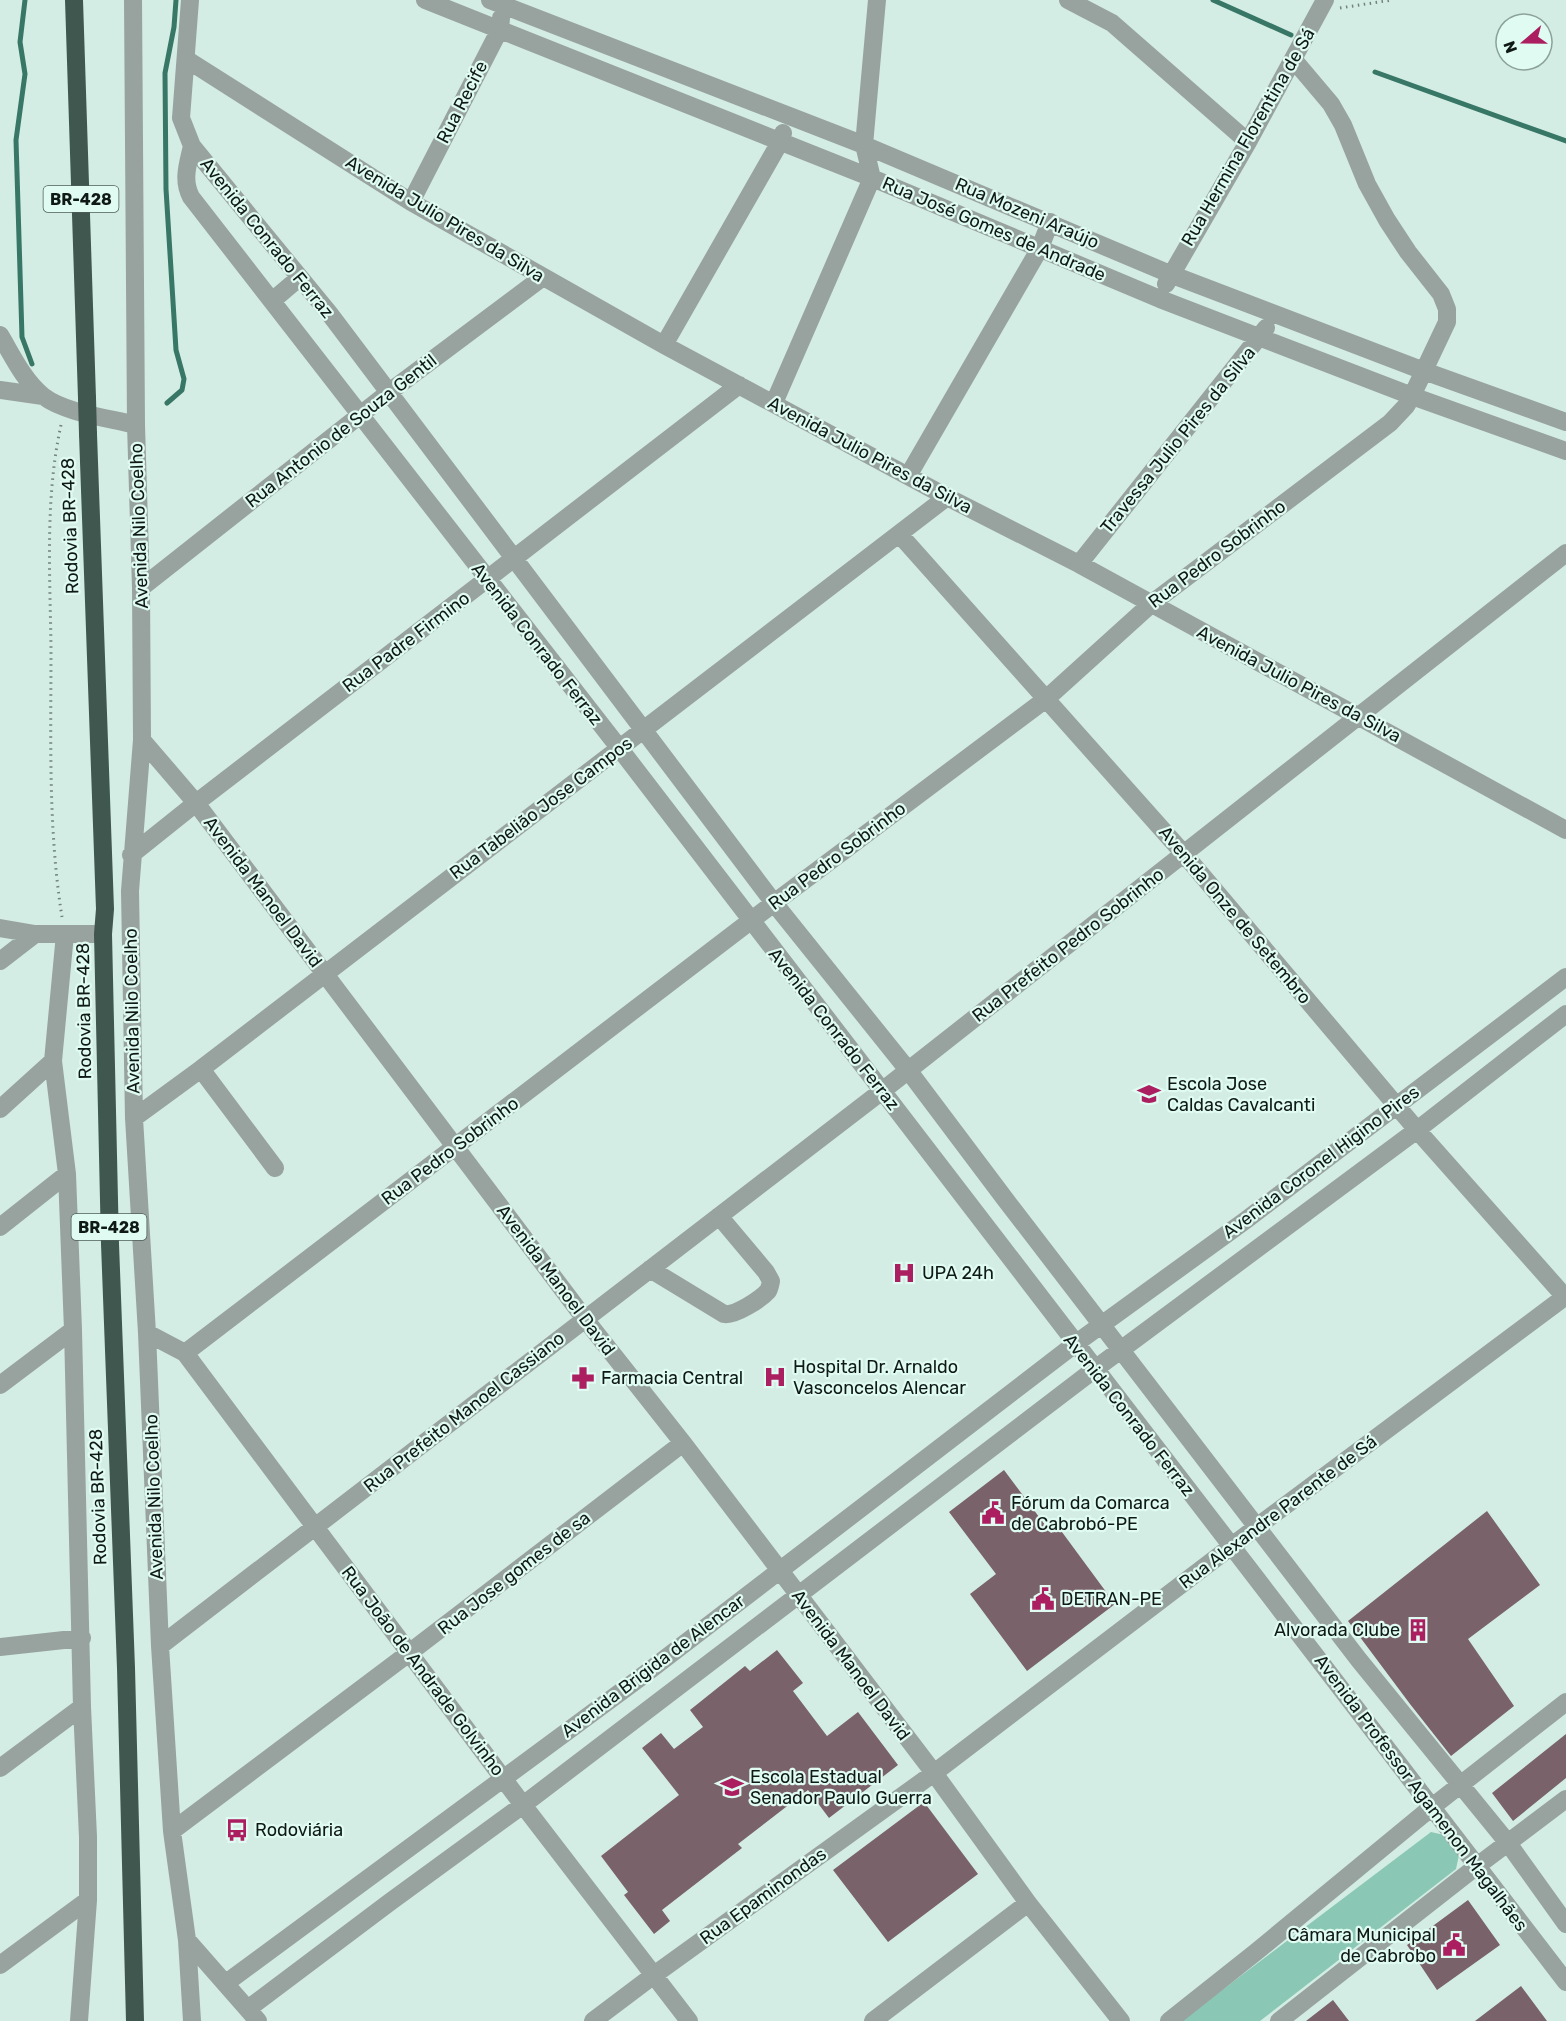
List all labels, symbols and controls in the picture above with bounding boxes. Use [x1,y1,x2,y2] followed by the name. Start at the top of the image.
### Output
[1494,12,1554,72] north arrow
[1176,24,1320,250] street label: Rua Hermina Florentina de Sá
[1499,38,1521,56] text: N
[432,57,492,147] street label: Rua Recife
[342,151,548,287] street label: Avenida Julio Pires da Silva
[196,153,338,323] street label: Avenida Conrado Ferraz
[879,172,1109,286] street label: Rua José Gomes de Andrade
[952,173,1102,253] street label: Rua Mozeni Araújo
[44,186,118,212] road number: BR-428
[1096,342,1260,538] street label: Travessa Julio Pires da Silva
[241,349,441,513] street label: Rua Antonio de Souza Gentil
[764,392,976,518] street label: Avenida Julio Pires da Silva
[125,443,153,609] street label: Avenida Nilo Coelho
[57,457,83,595] street label: Rodovia BR-428
[1144,495,1290,613] street label: Rua Pedro Sobrinho
[467,558,607,730] street label: Avenida Conrado Ferraz
[338,587,474,697] street label: Rua Padre Firmino
[1193,621,1405,747] street label: Avenida Julio Pires da Silva
[445,732,637,884] street label: Rua Tabelião Jose Campos
[764,797,910,915] street label: Rua Pedro Sobrinho
[199,812,327,972] street label: Avenida Manoel David
[1154,822,1316,1008] street label: Avenida Onze de Setembro
[968,863,1168,1027] street label: Rua Prefeito Pedro Sobrinho
[120,928,144,1094] street label: Avenida Nilo Coelho
[72,942,96,1080] street label: Rodovia BR-428
[764,943,904,1115] street label: Avenida Conrado Ferraz
[1167,1073,1315,1116] place label: Escola Jose Caldas Cavalcanti
[1136,1081,1162,1107] school or university icon: Escola Jose Caldas Cavalcanti
[1218,1081,1424,1243] street label: Avenida Coronel Higino Pires
[377,1092,523,1210] street label: Rua Pedro Sobrinho
[492,1200,620,1360] street label: Avenida Manoel David
[72,1214,146,1240] road number: BR-428
[891,1260,917,1286] hospital icon: UPA 24h
[922,1262,994,1284] place label: UPA 24h
[359,1327,569,1497] street label: Rua Prefeito Manoel Cassiano
[1059,1329,1199,1501] street label: Avenida Conrado Ferraz
[793,1356,966,1399] place label: Hospital Dr. Arnaldo Vasconcelos Alencar
[762,1364,788,1390] hospital icon: Hospital Dr. Arnaldo Vasconcelos Alencar
[570,1365,596,1391] pharmacy icon: Farmacia Central
[601,1367,743,1389] place label: Farmacia Central
[140,1414,168,1580] street label: Avenida Nilo Coelho
[85,1428,111,1566] street label: Rodovia BR-428
[1175,1430,1381,1594] street label: Rua Alexandre Parente de Sá
[1011,1492,1170,1535] place label: Fórum da Comarca de Cabrobó-PE
[980,1500,1006,1526] public building icon: Fórum da Comarca de Cabrobó-PE
[433,1507,595,1639] street label: Rua Jose gomes de sa
[337,1562,509,1780] street label: Rua João de Andrade Golvinho
[787,1585,915,1745] street label: Avenida Manoel David
[1030,1586,1056,1612] public building icon: DETRAN-PE
[1061,1588,1162,1610] place label: DETRAN-PE
[557,1590,749,1742] street label: Avenida Brigida de Alencar
[1405,1617,1431,1643] building icon: Alvorada Clube
[1274,1619,1400,1641] place label: Alvorada Clube
[1310,1650,1532,1936] street label: Avenida Professor Agamenon Magalhães
[750,1766,932,1809] place label: Escola Estadual Senador Paulo Guerra
[719,1774,745,1800] school or university icon: Escola Estadual Senador Paulo Guerra
[224,1817,250,1843] bus stop icon: Rodoviária
[255,1819,343,1841] place label: Rodoviária
[695,1843,831,1949] street label: Rua Epaminondas
[1287,1924,1436,1967] place label: Câmara Municipal de Cabrobo
[1441,1932,1467,1958] public building icon: Câmara Municipal de Cabrobo

